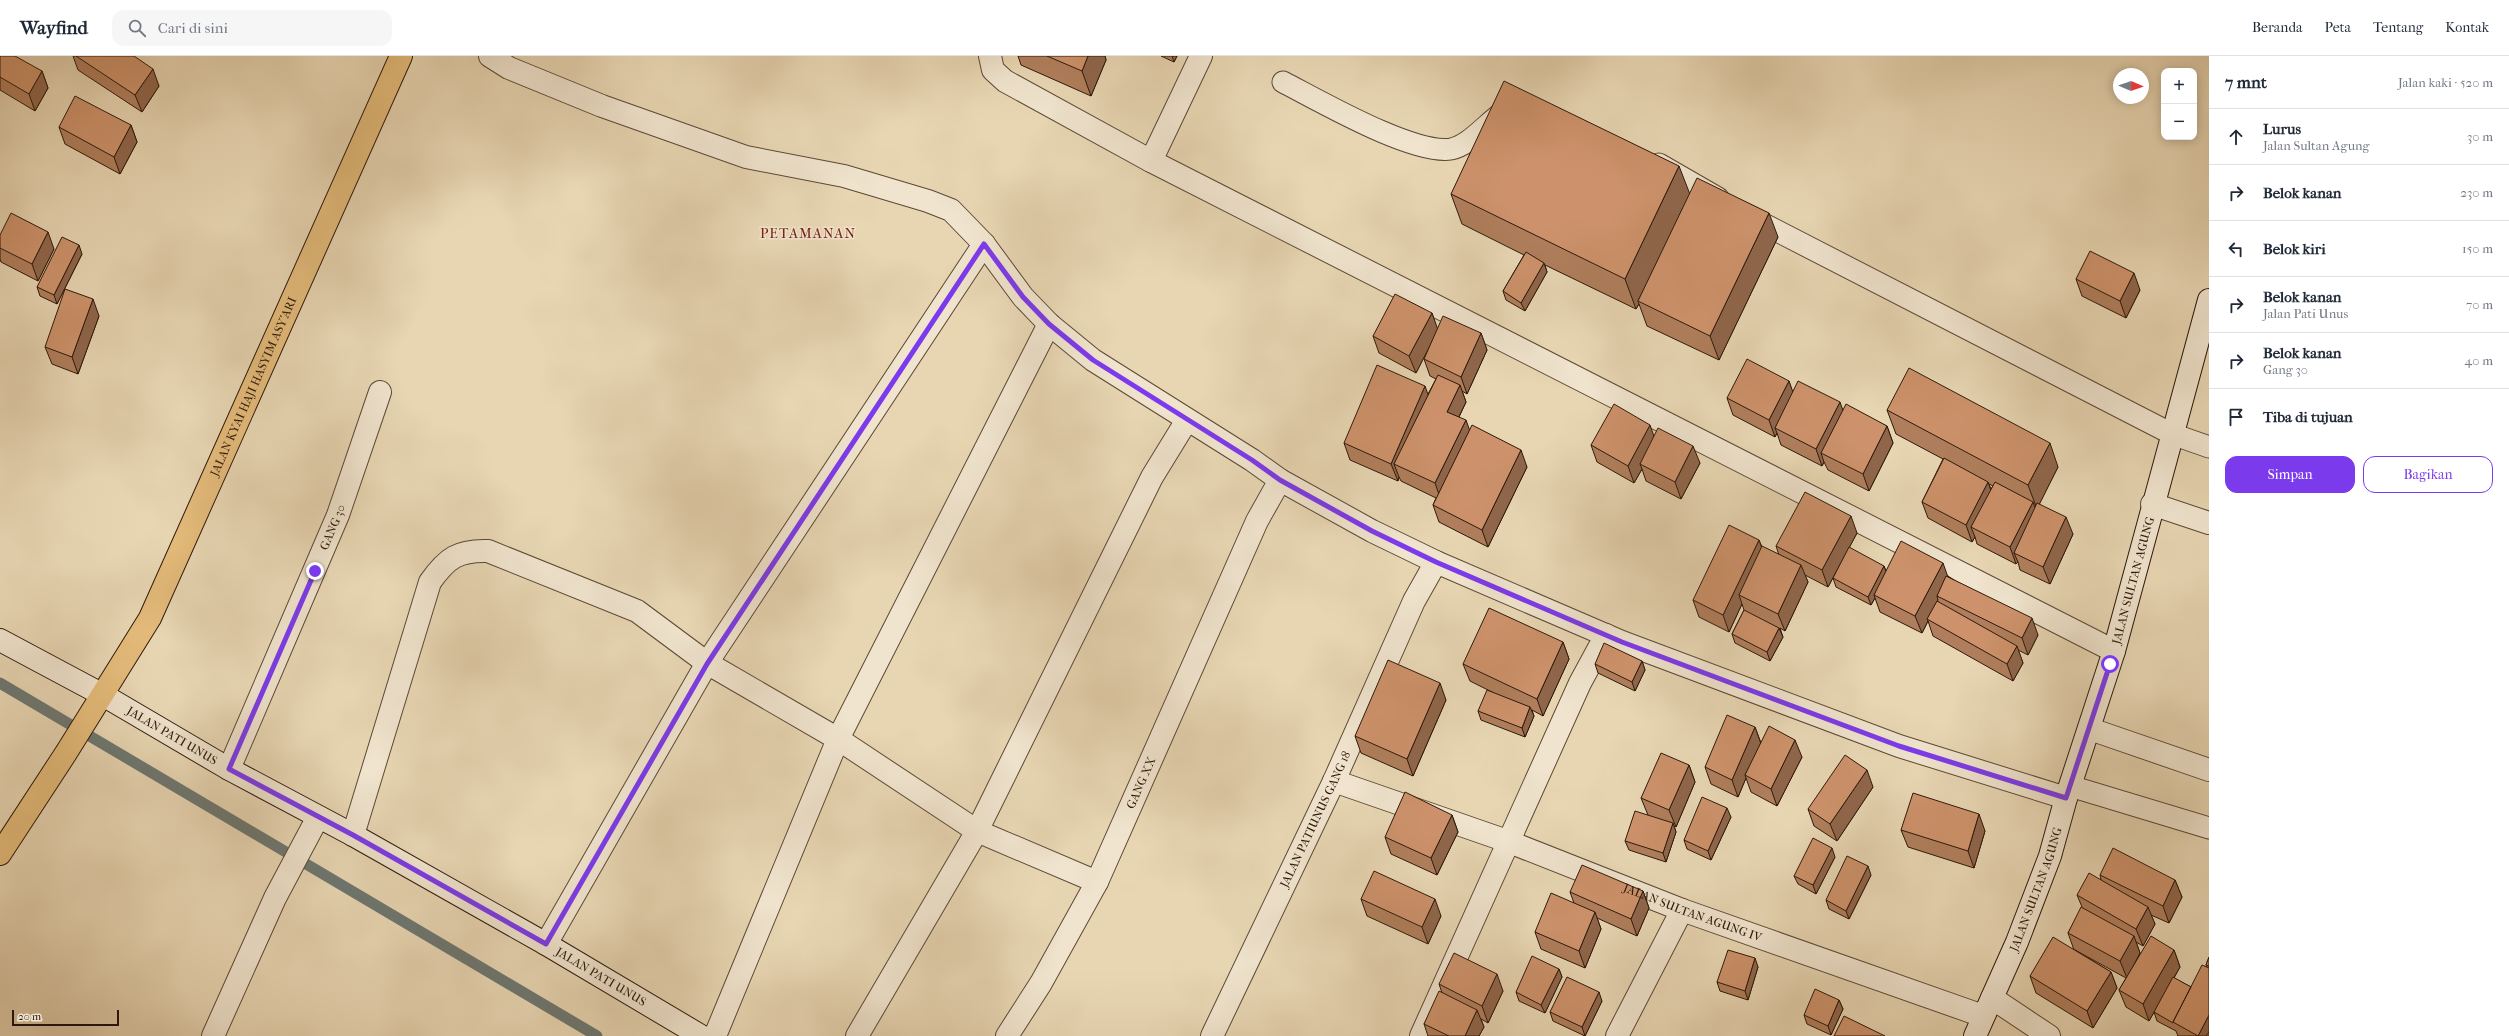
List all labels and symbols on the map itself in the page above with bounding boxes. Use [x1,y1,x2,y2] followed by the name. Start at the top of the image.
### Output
[2113,68,2149,104] north arrow
[760,225,856,242] district label: PETAMANAN
[207,295,300,479] street label: JALAN KYAI HAJI HASYIM ASY'ARI
[317,503,348,552] street label: GANG 30
[2109,515,2157,647] street label: JALAN SULTAN AGUNG
[306,562,324,580] route end
[2101,655,2119,673] route start
[123,703,220,768] street label: JALAN PATI UNUS
[1277,749,1353,891] street label: JALAN PATIUNUS GANG 18
[1123,754,1159,811] street label: GANG XX
[2006,825,2065,955] street label: JALAN SULTAN AGUNG
[1620,880,1765,945] street label: JALAN SULTAN AGUNG IV
[552,944,649,1009] street label: JALAN PATI UNUS
[12,1008,119,1027] scale bar

